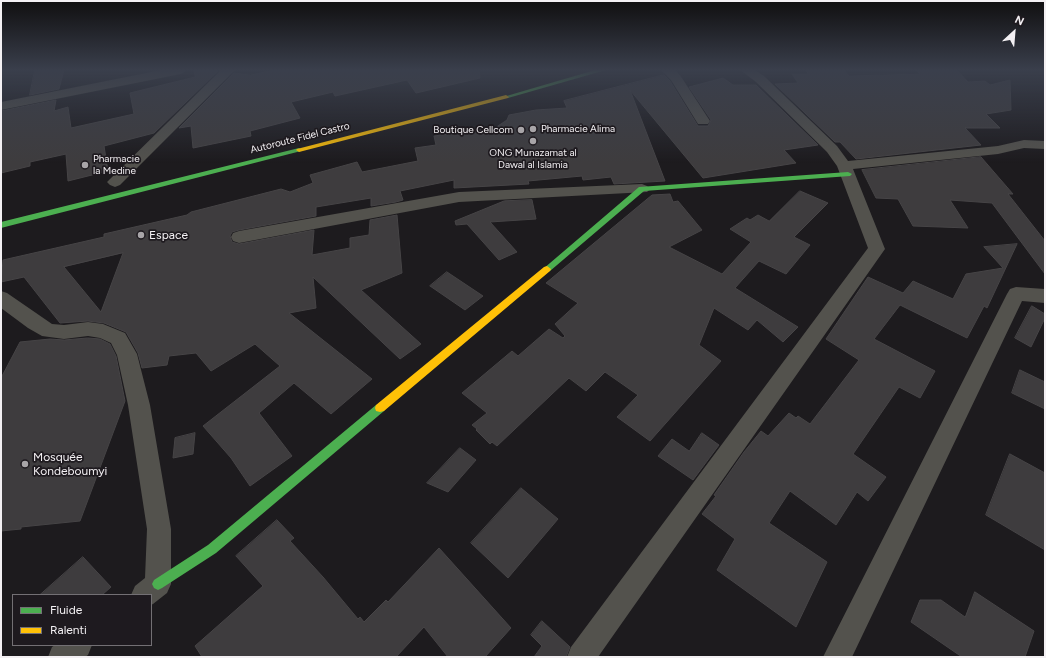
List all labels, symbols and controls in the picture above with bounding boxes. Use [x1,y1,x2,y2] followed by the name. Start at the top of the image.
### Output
[994,12,1034,52] north arrow
[1013,13,1026,28] text: N
[249,120,351,156] street label: Autoroute Fidel Castro
[541,123,615,135] place label: Pharmacie Alima
[433,124,513,136] place label: Boutique Cellcom
[528,124,538,134] marker: Pharmacie Alima
[516,125,526,135] marker: Boutique Cellcom
[528,136,538,146] marker: ONG Munazamat al Dawal al Islamia
[489,147,577,170] place label: ONG Munazamat al Dawal al Islamia
[93,153,140,176] place label: Pharmacie la Medine
[80,160,90,170] marker: Pharmacie la Medine
[149,228,188,242] place label: Espace
[136,230,146,240] marker: Espace
[33,450,107,478] place label: Mosquée Kondeboumyi
[20,459,30,469] marker: Mosquée Kondeboumyi
[12,594,152,646] legend
[50,603,82,617] text: Fluide
[50,623,87,637] text: Ralenti

